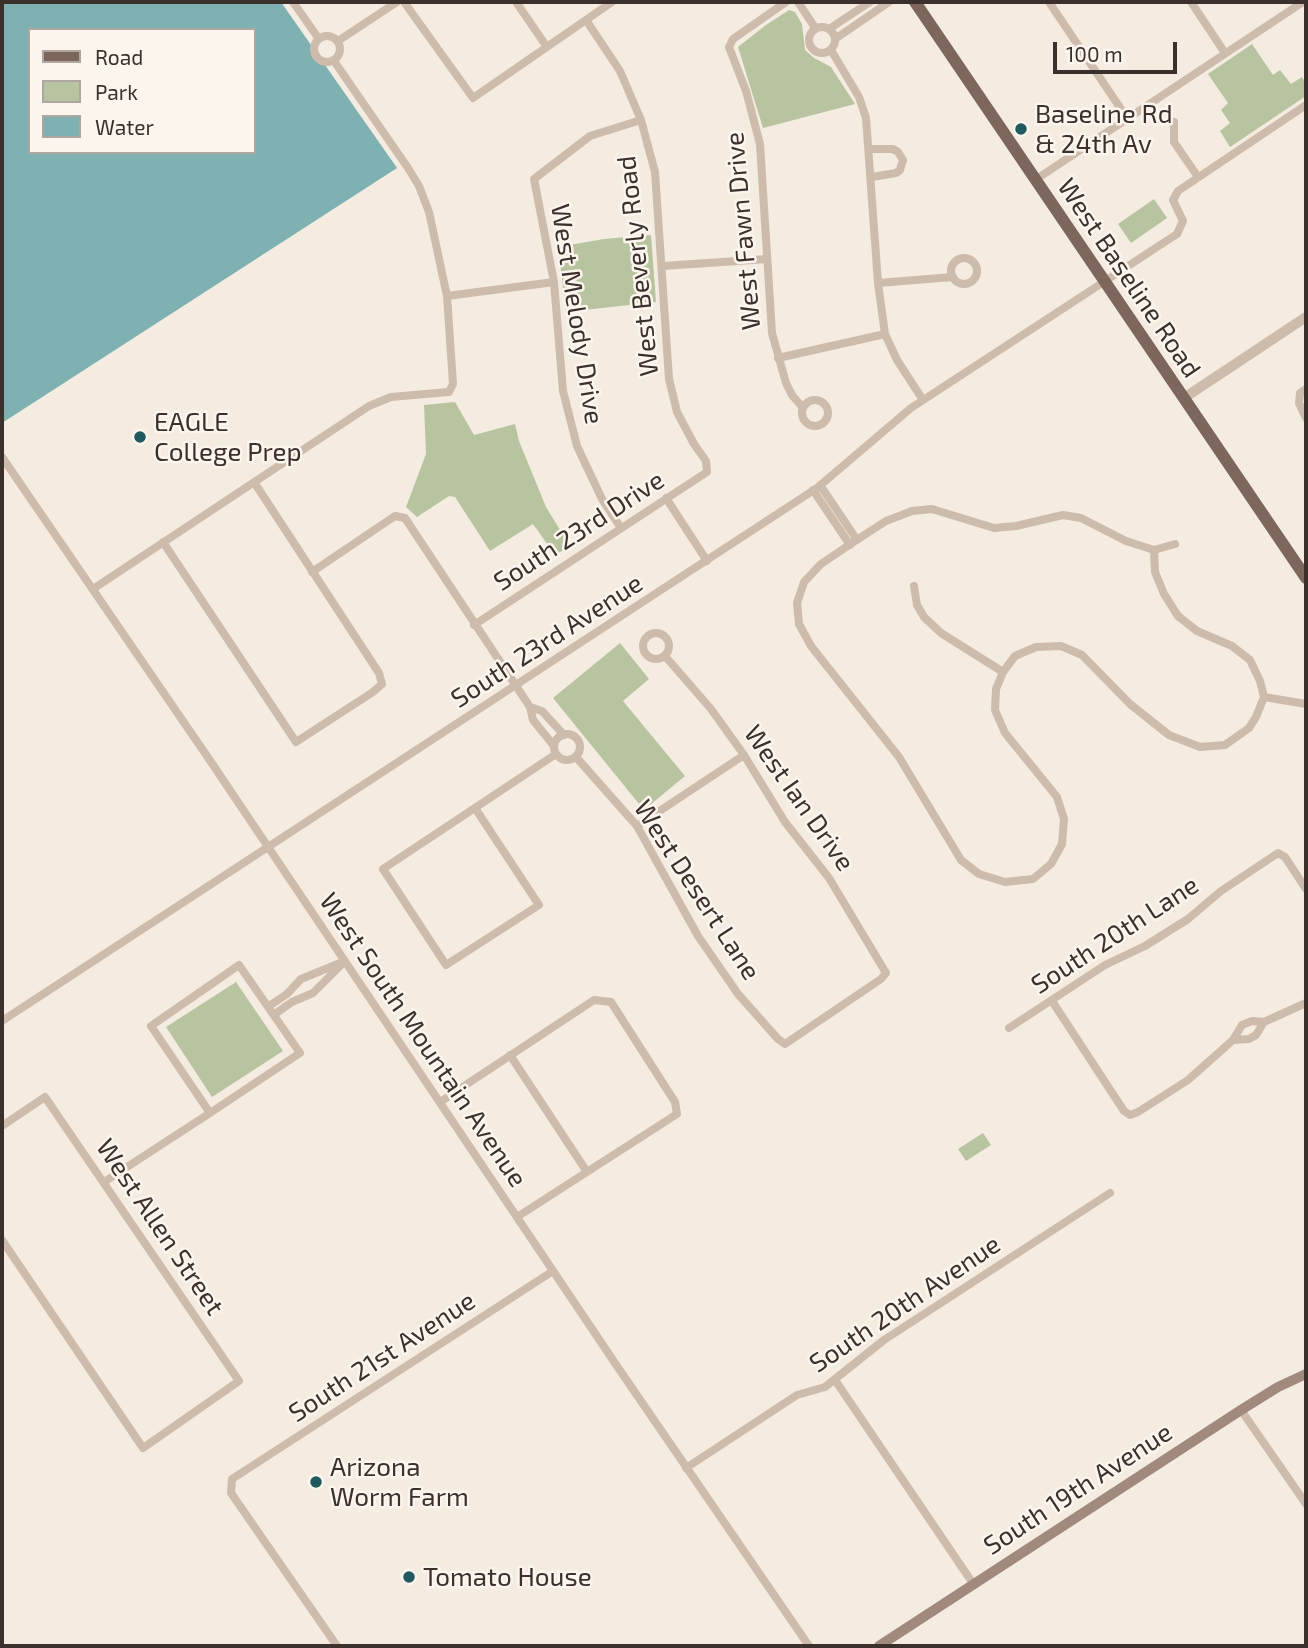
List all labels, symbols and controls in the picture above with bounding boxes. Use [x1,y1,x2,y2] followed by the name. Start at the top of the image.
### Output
[28,28,256,154] legend
[1056,28,1180,72] scale bar
[1066,41,1123,66] text: 100 m
[95,44,143,69] text: Road
[95,79,138,104] text: Park
[1035,98,1173,160] place label: Baseline Rd & 24th Av
[95,114,154,139] text: Water
[1013,121,1029,137] marker: Baseline Rd & 24th Av
[719,131,767,331] street label: West Fawn Drive
[611,154,665,378] street label: West Beverly Road
[1051,172,1207,384] street label: West Baseline Road
[544,202,610,426] street label: West Melody Drive
[154,406,302,467] place label: EAGLE College Prep
[132,429,148,445] marker: EAGLE College Prep
[488,464,670,598] street label: South 23rd Drive
[445,567,649,715] street label: South 23rd Avenue
[737,719,861,877] street label: West Ian Drive
[627,794,767,986] street label: West Desert Lane
[1026,869,1204,1001] street label: South 20th Lane
[313,887,533,1193] street label: West South Mountain Avenue
[90,1133,230,1321] street label: West Allen Street
[804,1229,1006,1379] street label: South 20th Avenue
[283,1285,481,1429] street label: South 21st Avenue
[978,1417,1178,1561] street label: South 19th Avenue
[330,1451,469,1512] place label: Arizona Worm Farm
[308,1474,324,1490] marker: Arizona Worm Farm
[423,1561,592,1593] place label: Tomato House
[401,1569,417,1585] marker: Tomato House

